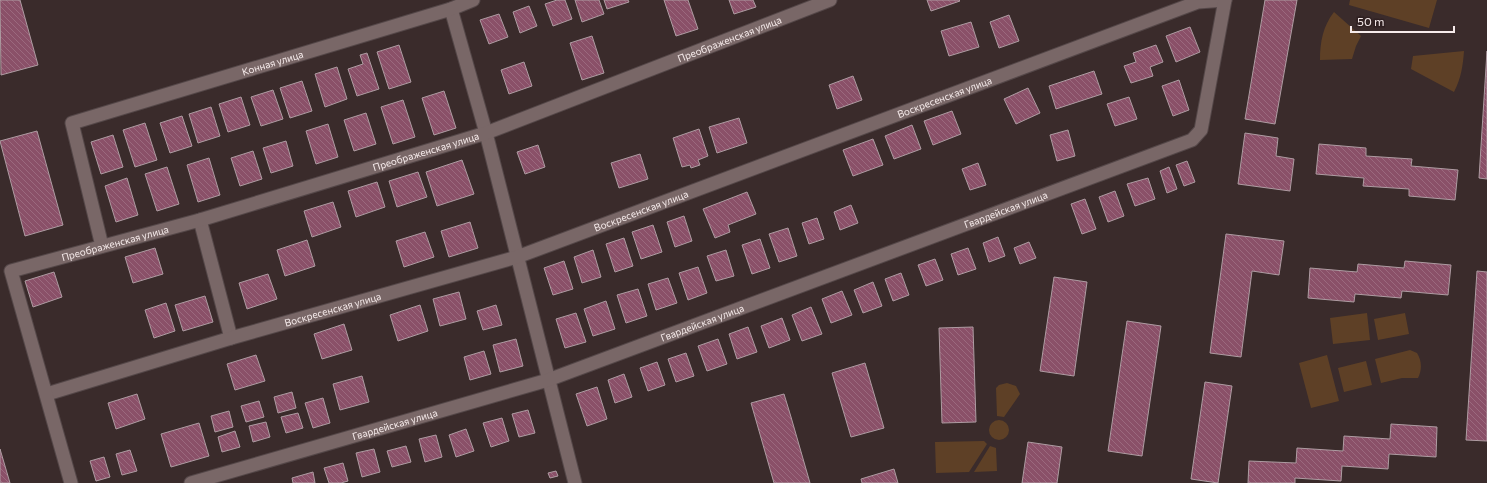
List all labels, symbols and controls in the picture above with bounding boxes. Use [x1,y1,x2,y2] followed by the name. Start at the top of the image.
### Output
[1351,8,1454,34] scale bar
[676,13,783,64] street label: Преображенская улица
[1357,14,1385,28] text: 50 m
[240,48,305,78] street label: Конная улица
[896,74,993,120] street label: Воскресенская улица
[371,130,480,173] street label: Преображенская улица
[592,187,690,234] street label: Воскресенская улица
[962,188,1049,230] street label: Гвардейская улица
[60,223,170,263] street label: Преображенская улица
[283,290,382,329] street label: Воскресенская улица
[659,302,745,344] street label: Гвардейская улица
[351,406,439,442] street label: Гвардейская улица

